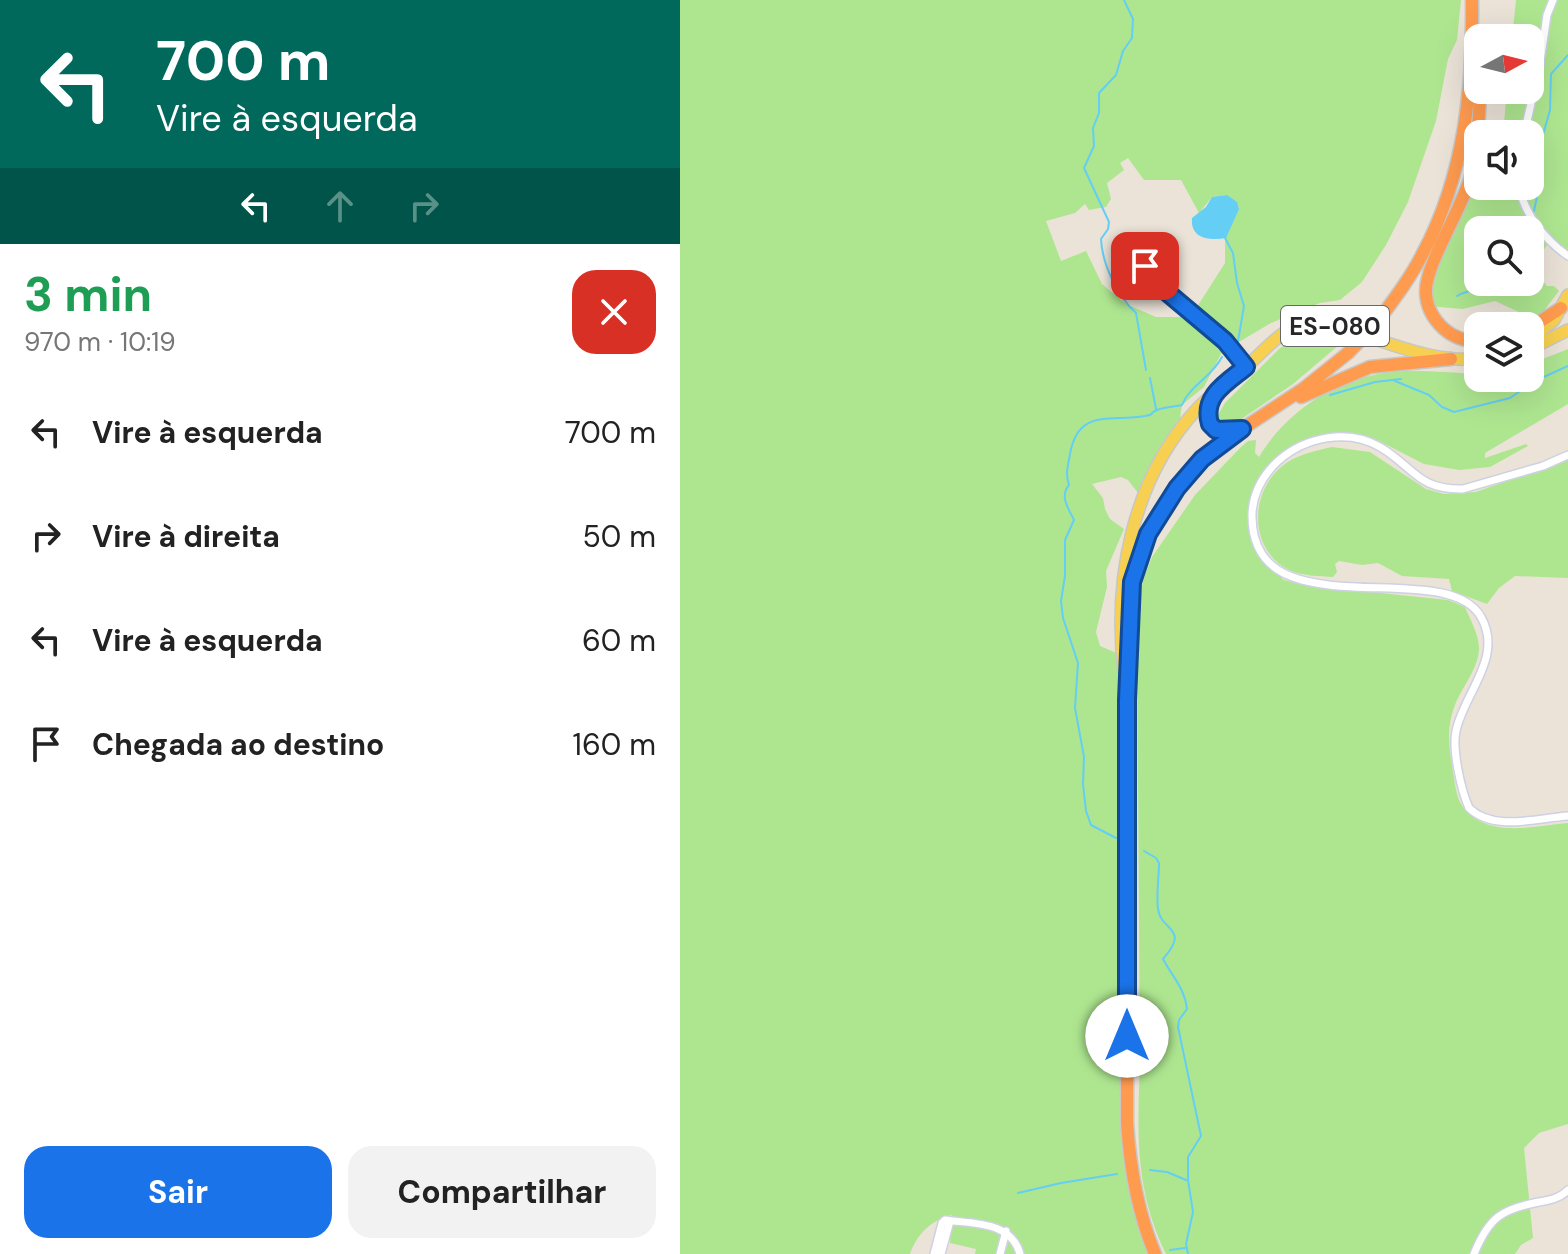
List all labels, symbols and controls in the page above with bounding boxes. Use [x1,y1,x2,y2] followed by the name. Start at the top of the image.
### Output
[156,24,330,97] text: 700 m
[1464,24,1544,104] north arrow
[1464,24,1544,392] map controls
[24,32,128,136] icon: left
[156,95,418,142] text: Vire à esquerda
[1464,120,1544,200] button: sound
[234,184,278,228] icon: left
[318,184,362,228] icon: ahead
[402,184,446,228] icon: right
[1464,216,1544,296] button: search
[1111,232,1179,300] pin
[1123,244,1167,288] icon: arrive
[24,263,152,326] text: 3 min
[572,270,656,354] button: close
[1281,306,1389,346] road number: ES-080
[1464,312,1544,392] button: layers
[24,325,176,359] text: 970 m · 10:19
[24,410,68,454] icon: left
[92,413,323,452] text: Vire à esquerda
[565,413,656,452] text: 700 m
[24,514,68,558] icon: right
[92,517,280,556] text: Vire à direita
[582,517,656,556] text: 50 m
[24,618,68,662] icon: left
[92,621,323,660] text: Vire à esquerda
[582,621,656,660] text: 60 m
[24,722,68,766] icon: arrive
[92,725,384,764] text: Chegada ao destino
[573,725,656,764] text: 160 m
[1085,994,1169,1078] position arrow
[24,1146,332,1238] button: Sair
[348,1146,656,1238] button: Compartilhar

